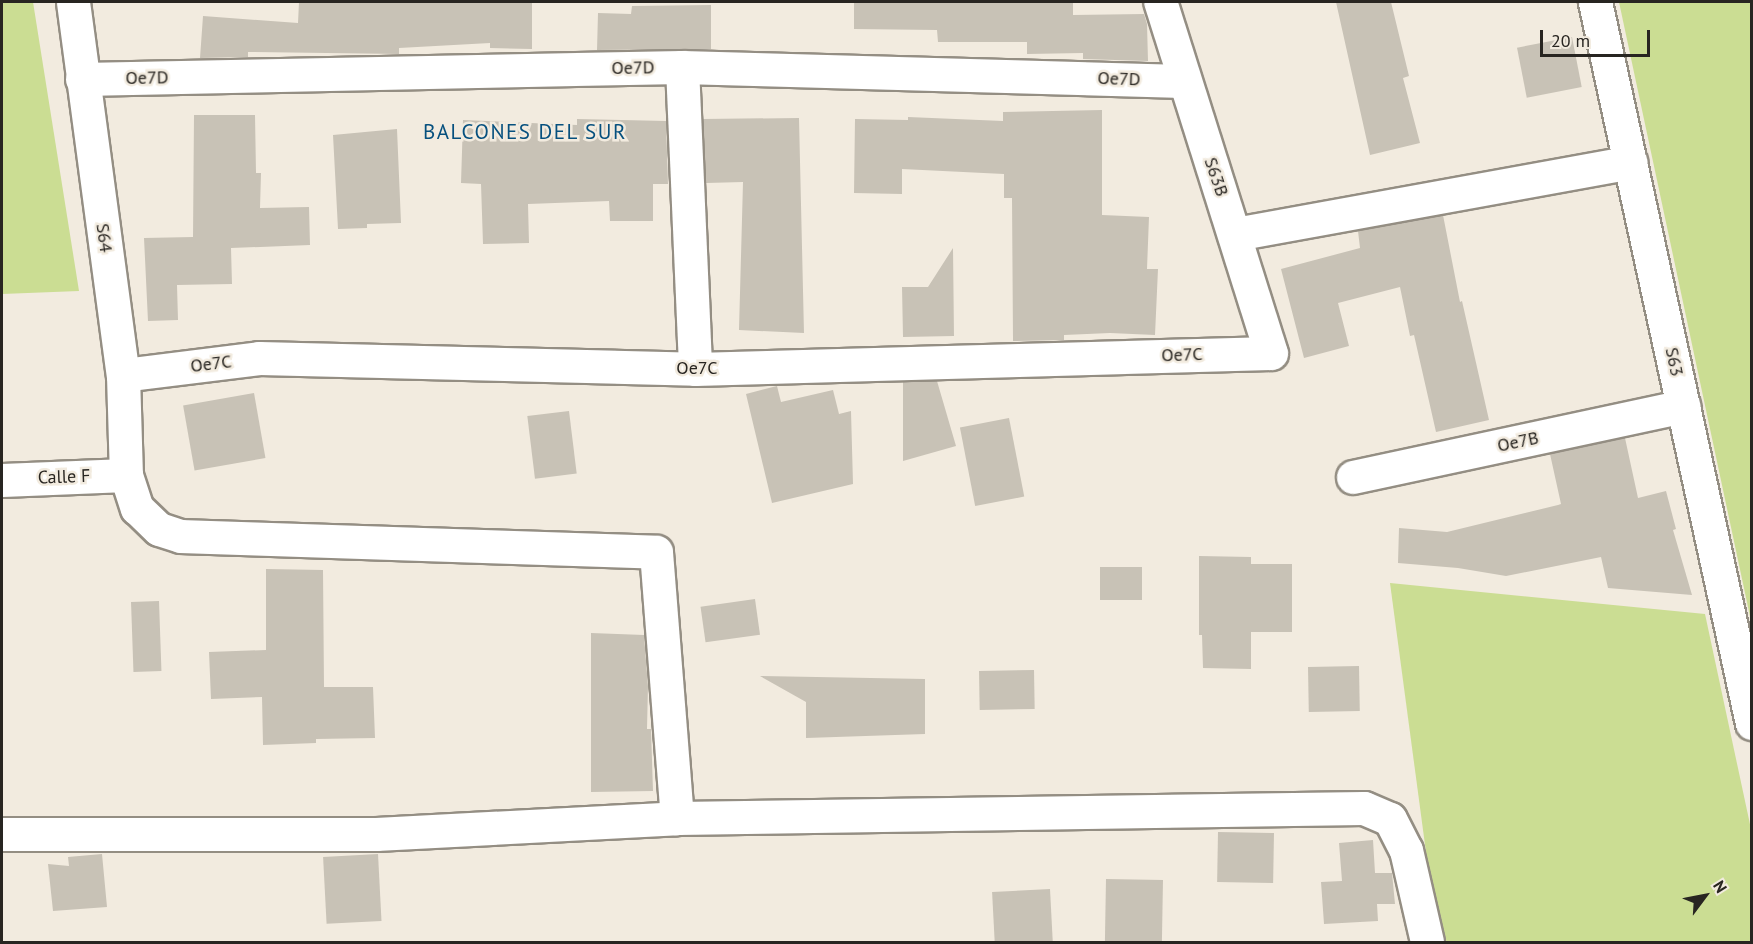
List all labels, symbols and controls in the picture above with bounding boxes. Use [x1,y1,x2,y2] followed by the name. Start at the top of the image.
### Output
[1543,18,1652,56] scale bar
[1551,29,1590,52] text: 20 m
[611,57,655,79] street label: Oe7D
[125,67,169,89] street label: Oe7D
[1097,67,1141,91] street label: Oe7D
[423,119,627,145] district label: BALCONES DEL SUR
[1199,155,1233,199] street label: S63B
[91,222,117,254] street label: S64
[1161,343,1203,367] street label: Oe7C
[1660,345,1688,379] street label: S63
[189,351,233,377] street label: Oe7C
[676,357,718,379] street label: Oe7C
[1495,427,1541,457] street label: Oe7B
[37,465,91,489] street label: Calle F
[1675,866,1735,926] north arrow
[1709,877,1732,896] text: N

